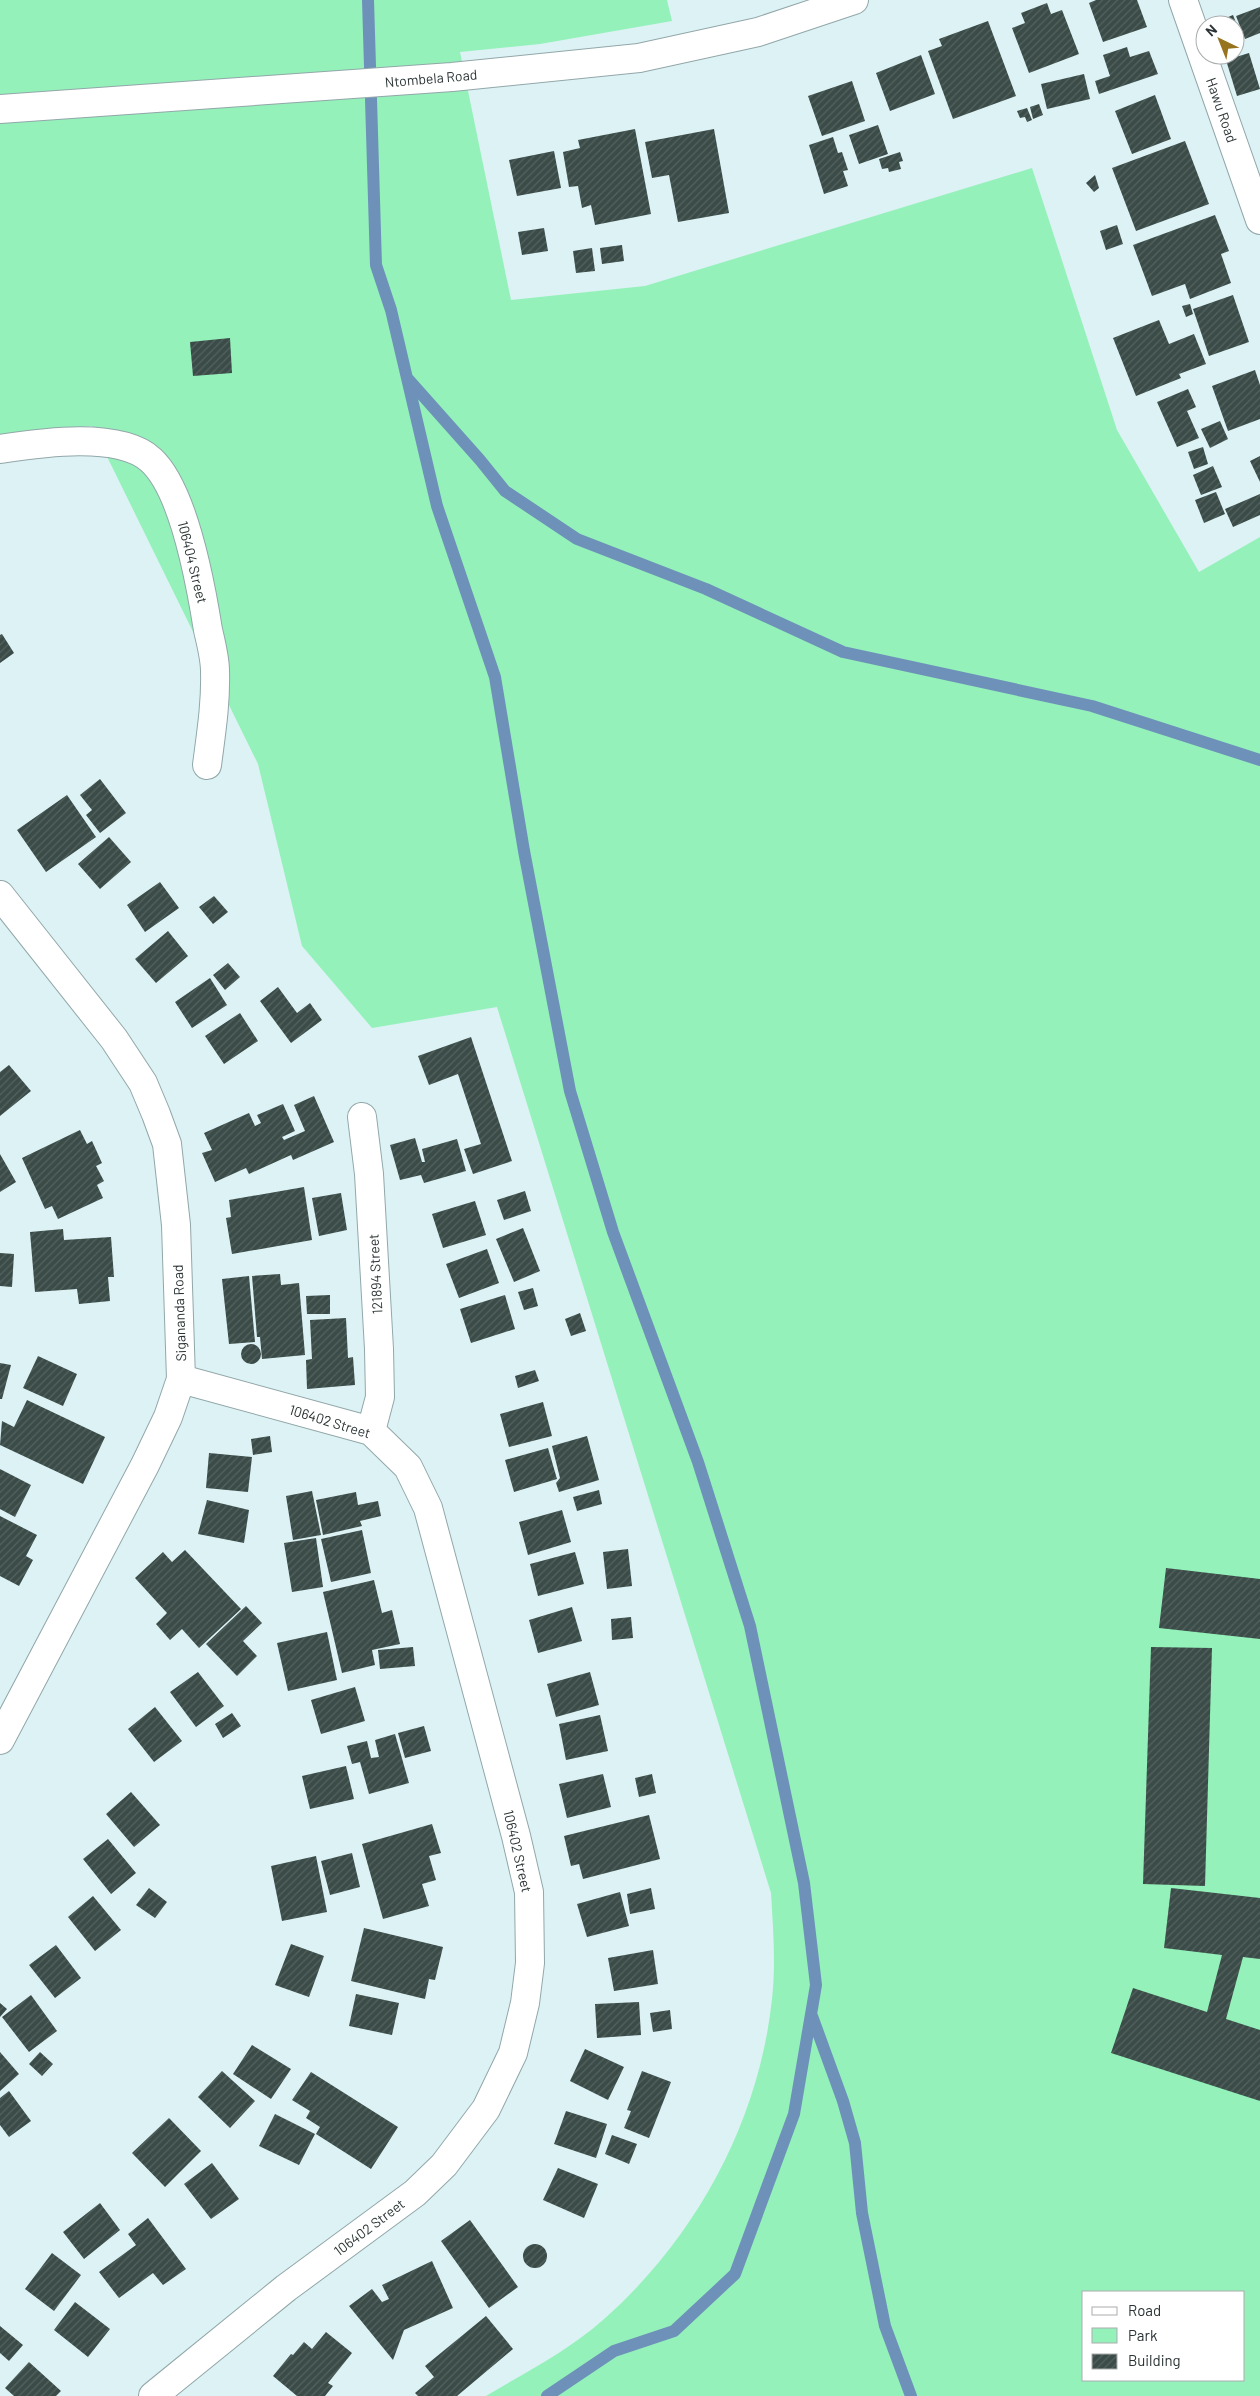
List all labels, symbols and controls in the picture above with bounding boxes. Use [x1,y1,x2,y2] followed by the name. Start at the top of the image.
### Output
[1195,15,1245,65] north arrow
[1202,21,1220,40] text: N
[384,65,478,91] street label: Ntombela Road
[1203,75,1241,145] street label: Hawu Road
[175,519,211,605] street label: 106404 Street
[364,1233,386,1315] street label: 121894 Street
[169,1264,189,1362] street label: Sigananda Road
[287,1401,373,1441] street label: 106402 Street
[500,1808,536,1894] street label: 106402 Street
[330,2195,408,2259] street label: 106402 Street
[1082,2291,1245,2381] legend
[1128,2301,1161,2319] text: Road
[1128,2326,1158,2344] text: Park
[1128,2351,1181,2369] text: Building

